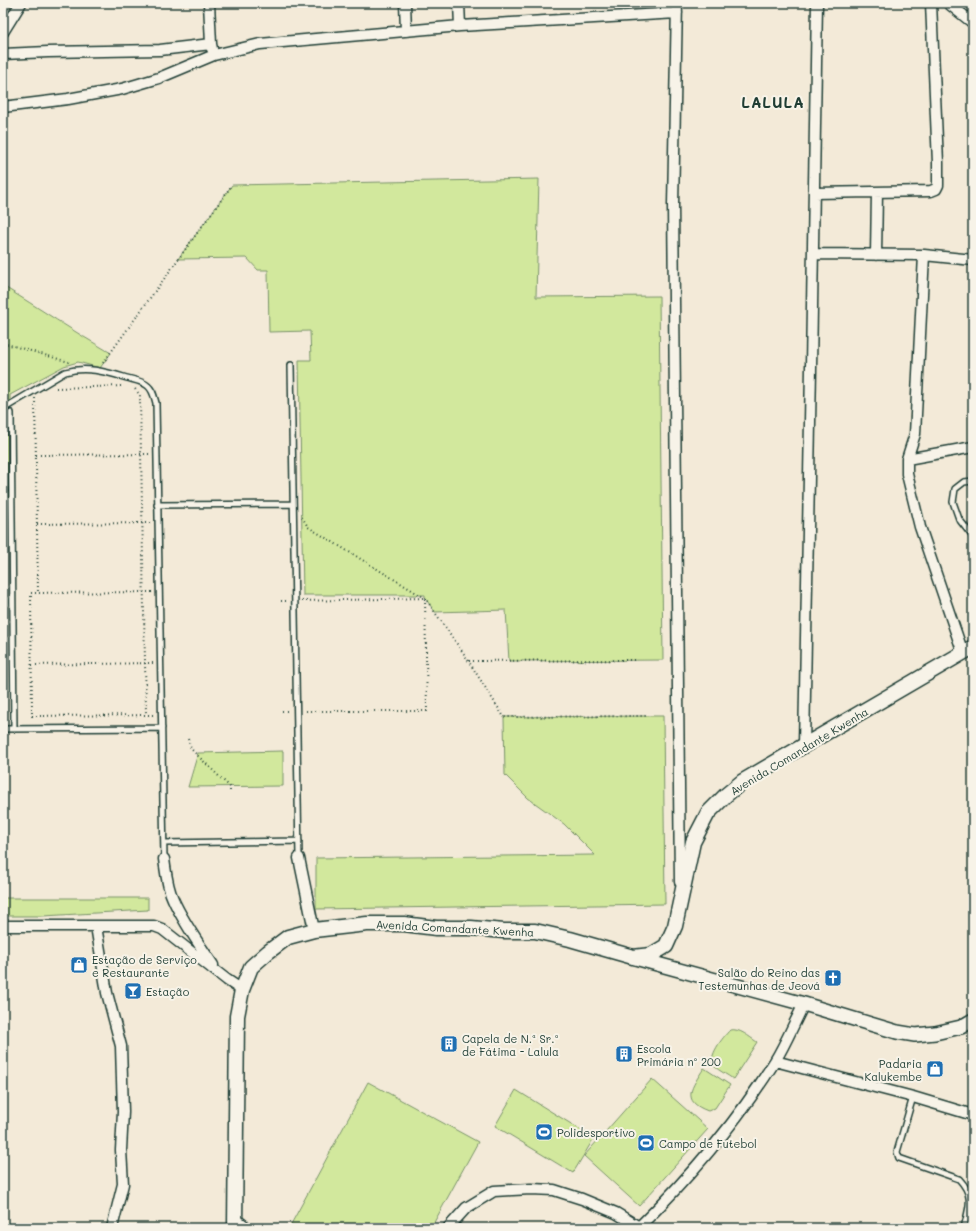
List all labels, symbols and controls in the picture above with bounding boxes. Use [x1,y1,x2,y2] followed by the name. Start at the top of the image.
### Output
[741,92,805,112] district label: LALULA
[727,704,871,798] street label: Avenida Comandante Kwenha
[376,916,535,940] street label: Avenida Comandante Kwenha
[92,952,197,980] place label: Estação de Serviço e Restaurante
[69,955,89,975] shop icon: Estação de Serviço e Restaurante
[698,965,820,993] place label: Salão do Reino das Testemunhas de Jeová
[823,968,843,988] church icon: Salão do Reino das Testemunhas de Jeová
[123,981,143,1001] bar icon: Estação
[146,984,190,999] place label: Estação
[462,1031,559,1059] place label: Capela de N.ª Sr.ª de Fátima - Lalula
[439,1034,459,1054] building icon: Capela de N.ª Sr.ª de Fátima - Lalula
[637,1041,721,1069] place label: Escola Primária nº 200
[614,1044,634,1064] building icon: Escola Primária nº 200
[864,1056,922,1084] place label: Padaria Kalukembe
[925,1059,945,1079] shop icon: Padaria Kalukembe
[534,1122,554,1142] sports icon: Polidesportivo
[557,1125,635,1140] place label: Polidesportivo
[636,1133,656,1153] sports icon: Campo de Futebol
[659,1136,757,1151] place label: Campo de Futebol

